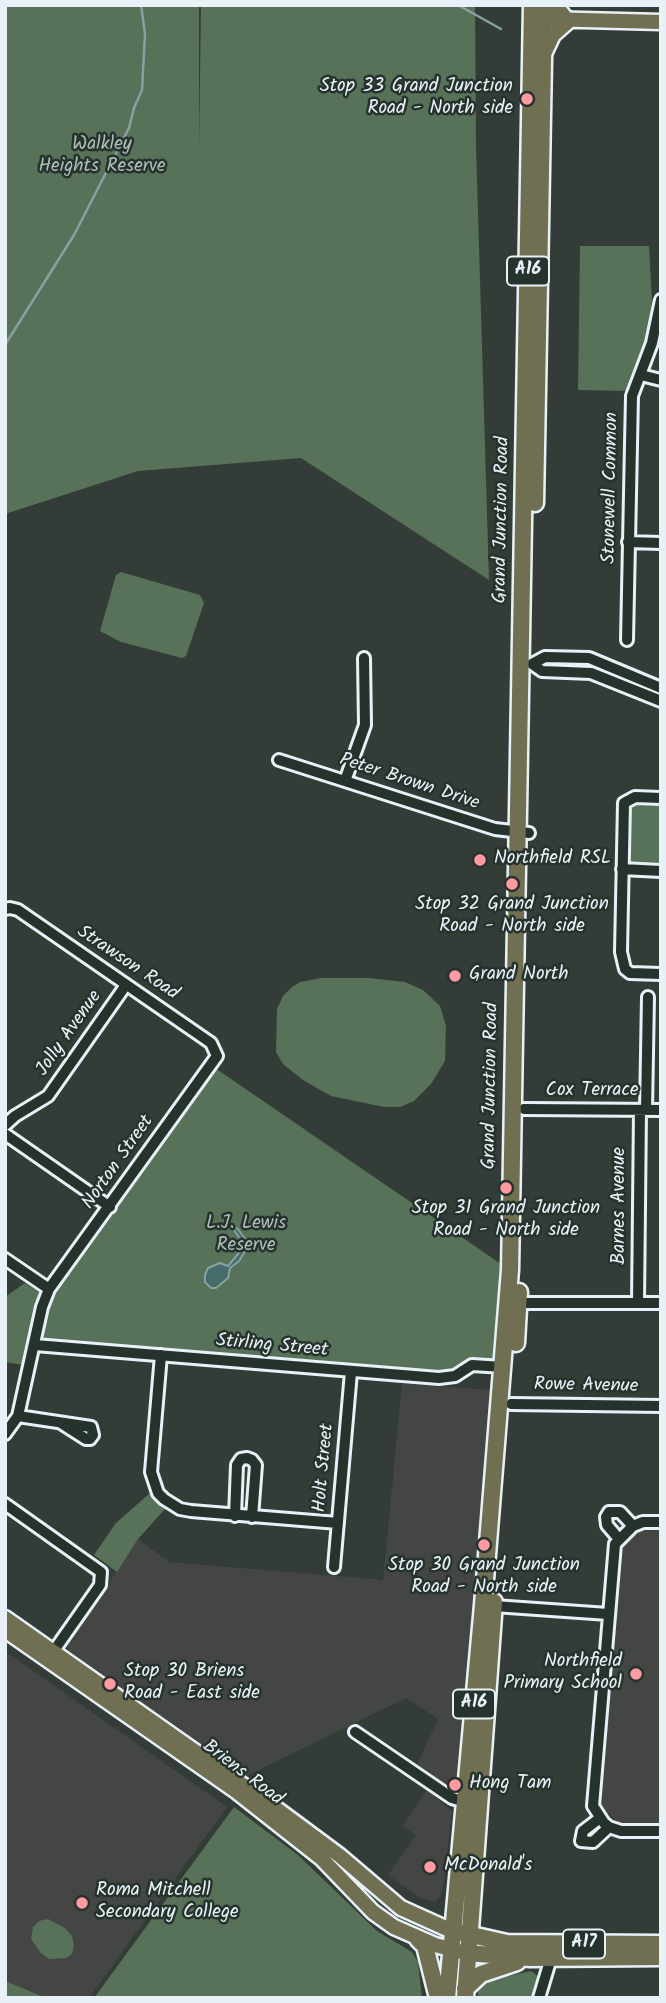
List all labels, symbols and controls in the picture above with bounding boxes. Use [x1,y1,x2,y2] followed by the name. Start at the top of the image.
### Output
[320,77,513,121] place label: Stop 33 Grand Junction Road - North side
[519,91,535,107] marker: Stop 33 Grand Junction Road - North side
[38,135,166,179] park label: Walkley Heights Reserve
[507,256,549,286] road number: A16
[599,412,625,564] street label: Stonewell Common
[490,436,516,604] street label: Grand Junction Road
[336,750,482,816] street label: Peter Brown Drive
[494,849,611,871] place label: Northfield RSL
[472,852,488,868] marker: Northfield RSL
[504,876,520,892] marker: Stop 32 Grand Junction Road - North side
[415,895,609,939] place label: Stop 32 Grand Junction Road - North side
[72,922,182,1006] street label: Strawson Road
[469,965,568,987] place label: Grand North
[447,968,463,984] marker: Grand North
[32,987,108,1081] street label: Jolly Avenue
[479,1002,505,1170] street label: Grand Junction Road
[546,1081,638,1103] street label: Cox Terrace
[78,1112,160,1214] street label: Norton Street
[610,1147,632,1265] street label: Barnes Avenue
[498,1180,514,1196] marker: Stop 31 Grand Junction Road - North side
[412,1199,600,1243] place label: Stop 31 Grand Junction Road - North side
[206,1214,286,1258] park label: L.J. Lewis Reserve
[215,1331,329,1363] street label: Stirling Street
[534,1375,638,1399] street label: Rowe Avenue
[310,1423,340,1513] street label: Holt Street
[476,1537,492,1553] marker: Stop 30 Grand Junction Road - North side
[388,1556,580,1600] place label: Stop 30 Grand Junction Road - North side
[503,1652,622,1696] place label: Northfield Primary School
[124,1662,260,1706] place label: Stop 30 Briens Road - East side
[628,1666,644,1682] marker: Northfield Primary School
[102,1676,118,1692] marker: Stop 30 Briens Road - East side
[453,1689,495,1718] road number: A16
[197,1736,287,1812] street label: Briens Road
[469,1774,551,1796] place label: Hong Tam
[447,1777,463,1793] marker: Hong Tam
[444,1856,532,1878] place label: McDonald's
[422,1859,438,1875] marker: McDonald's
[96,1881,238,1925] place label: Roma Mitchell Secondary College
[74,1895,90,1911] marker: Roma Mitchell Secondary College
[563,1930,605,1958] road number: A17

